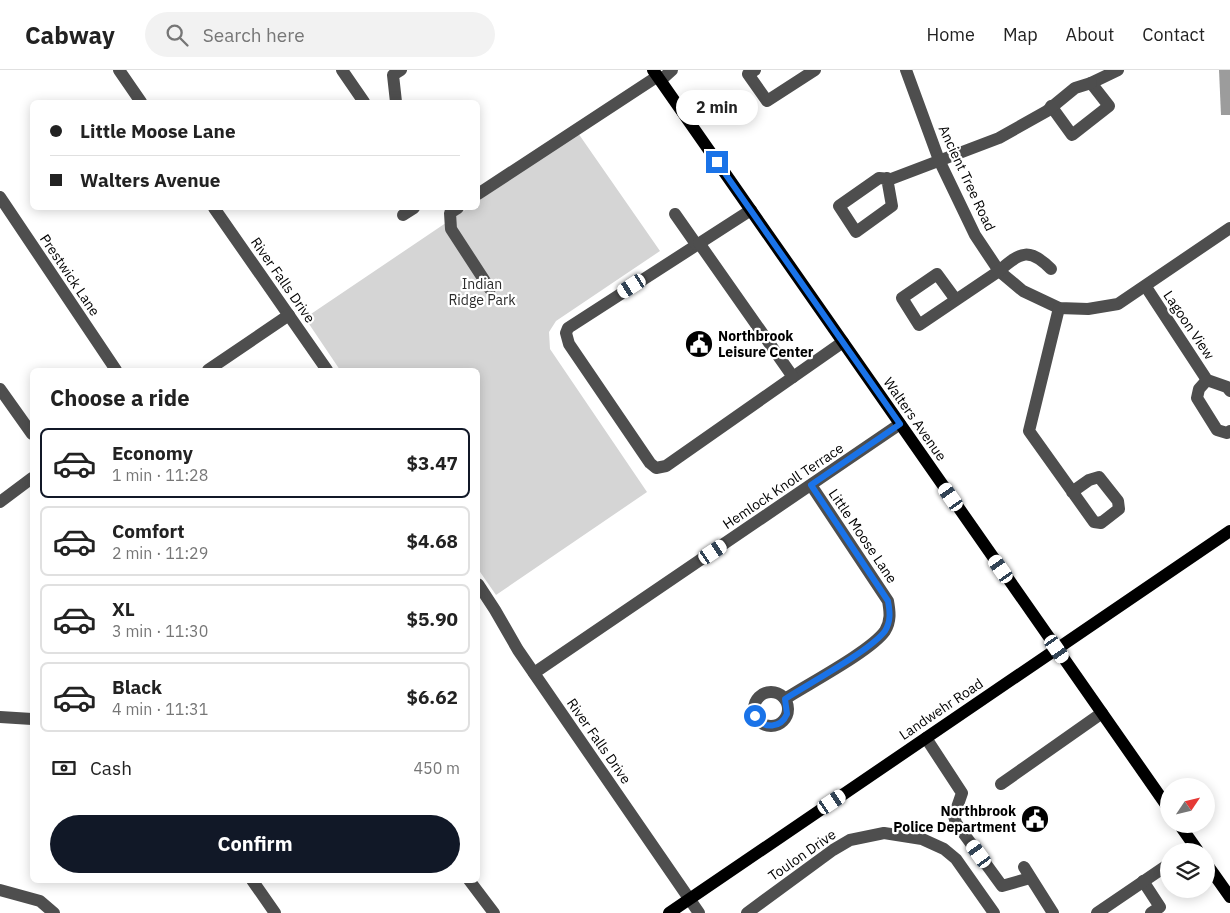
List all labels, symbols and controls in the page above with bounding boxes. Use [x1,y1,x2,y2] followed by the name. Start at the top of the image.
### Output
[145,12,495,57] search box
[25,19,115,51] text: Cabway
[163,21,191,49] icon: search
[203,23,305,47] text: Search here
[927,23,975,46] text: Home
[1003,23,1038,46] text: Map
[1066,23,1114,46] text: About
[1142,23,1205,46] text: Contact
[676,89,758,124] callout: 2 min
[696,97,738,117] text: 2 min
[80,119,236,143] text: Little Moose Lane
[935,122,999,234] street label: Ancient Tree Road
[706,151,728,173] route end
[80,168,221,192] text: Walters Avenue
[36,231,104,320] street label: Prestwick Lane
[247,234,319,326] street label: River Falls Drive
[615,272,648,300] car
[448,275,516,309] park label: Indian Ridge Park
[1159,287,1219,363] street label: Lagoon View
[718,327,814,361] place label: Northbrook Leisure Center
[684,329,714,359] public building icon: Northbrook Leisure Center
[879,374,951,465] street label: Walters Avenue
[50,383,190,412] text: Choose a ride
[719,439,847,533] street label: Hemlock Knoll Terrace
[52,441,97,486] icon: car
[112,441,193,465] text: Economy
[406,451,458,475] text: $3.47
[112,465,208,485] text: 1 min · 11:28
[936,480,965,514] car
[825,485,901,587] street label: Little Moose Lane
[52,519,97,564] icon: car
[112,519,185,543] text: Comfort
[406,529,458,553] text: $4.68
[696,537,729,567] car
[112,543,208,563] text: 2 min · 11:29
[986,552,1015,586] car
[52,597,97,642] icon: car
[112,597,135,621] text: XL
[406,607,458,631] text: $5.90
[112,621,208,641] text: 3 min · 11:30
[1042,632,1071,666] car
[896,674,986,744] street label: Landwehr Road
[52,675,97,720] icon: car
[112,675,162,699] text: Black
[406,685,458,709] text: $6.62
[563,695,635,787] street label: River Falls Drive
[112,699,208,719] text: 4 min · 11:31
[744,705,766,727] route start
[50,754,78,782] icon: cash
[90,756,132,780] text: Cash
[413,758,460,778] text: 450 m
[1160,778,1215,832] north arrow
[1160,778,1215,898] map controls
[815,787,848,817] car
[893,802,1017,836] place label: Northbrook Police Department
[1020,804,1050,834] public building icon: Northbrook Police Department
[50,815,460,873] button: Confirm
[765,825,839,885] street label: Toulon Drive
[964,837,993,871] car
[1160,843,1215,898] button: layers

